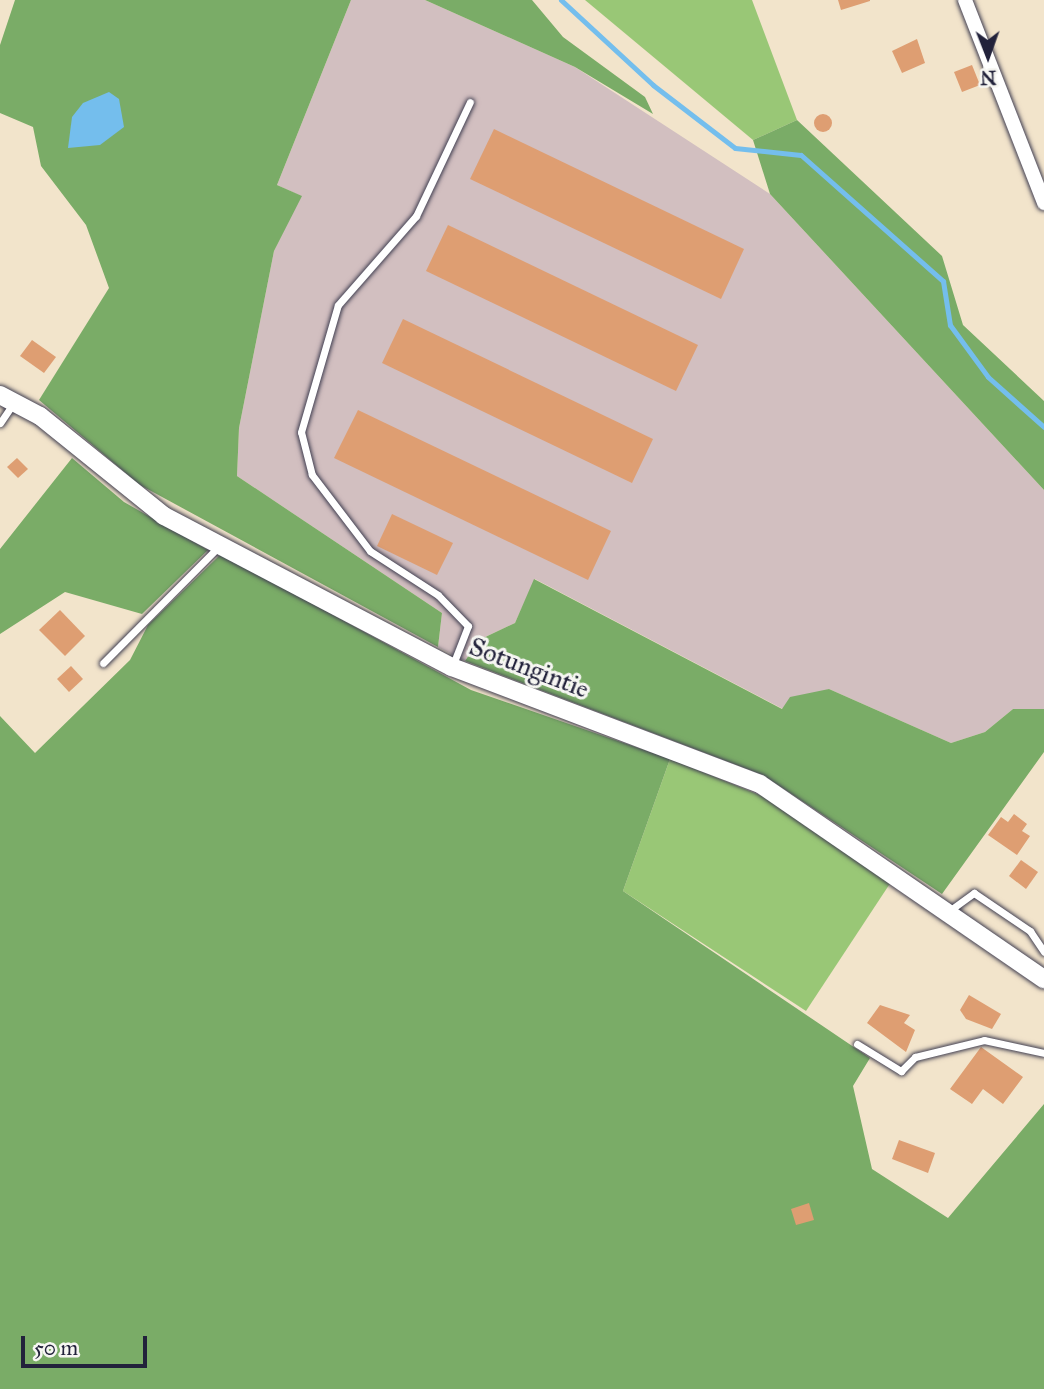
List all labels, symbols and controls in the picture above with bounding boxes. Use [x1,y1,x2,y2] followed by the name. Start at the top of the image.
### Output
[953,21,1023,91] north arrow
[980,66,997,89] text: N
[465,631,593,705] street label: Sotungintie
[24,1322,150,1366] scale bar
[34,1335,78,1361] text: 50 m

